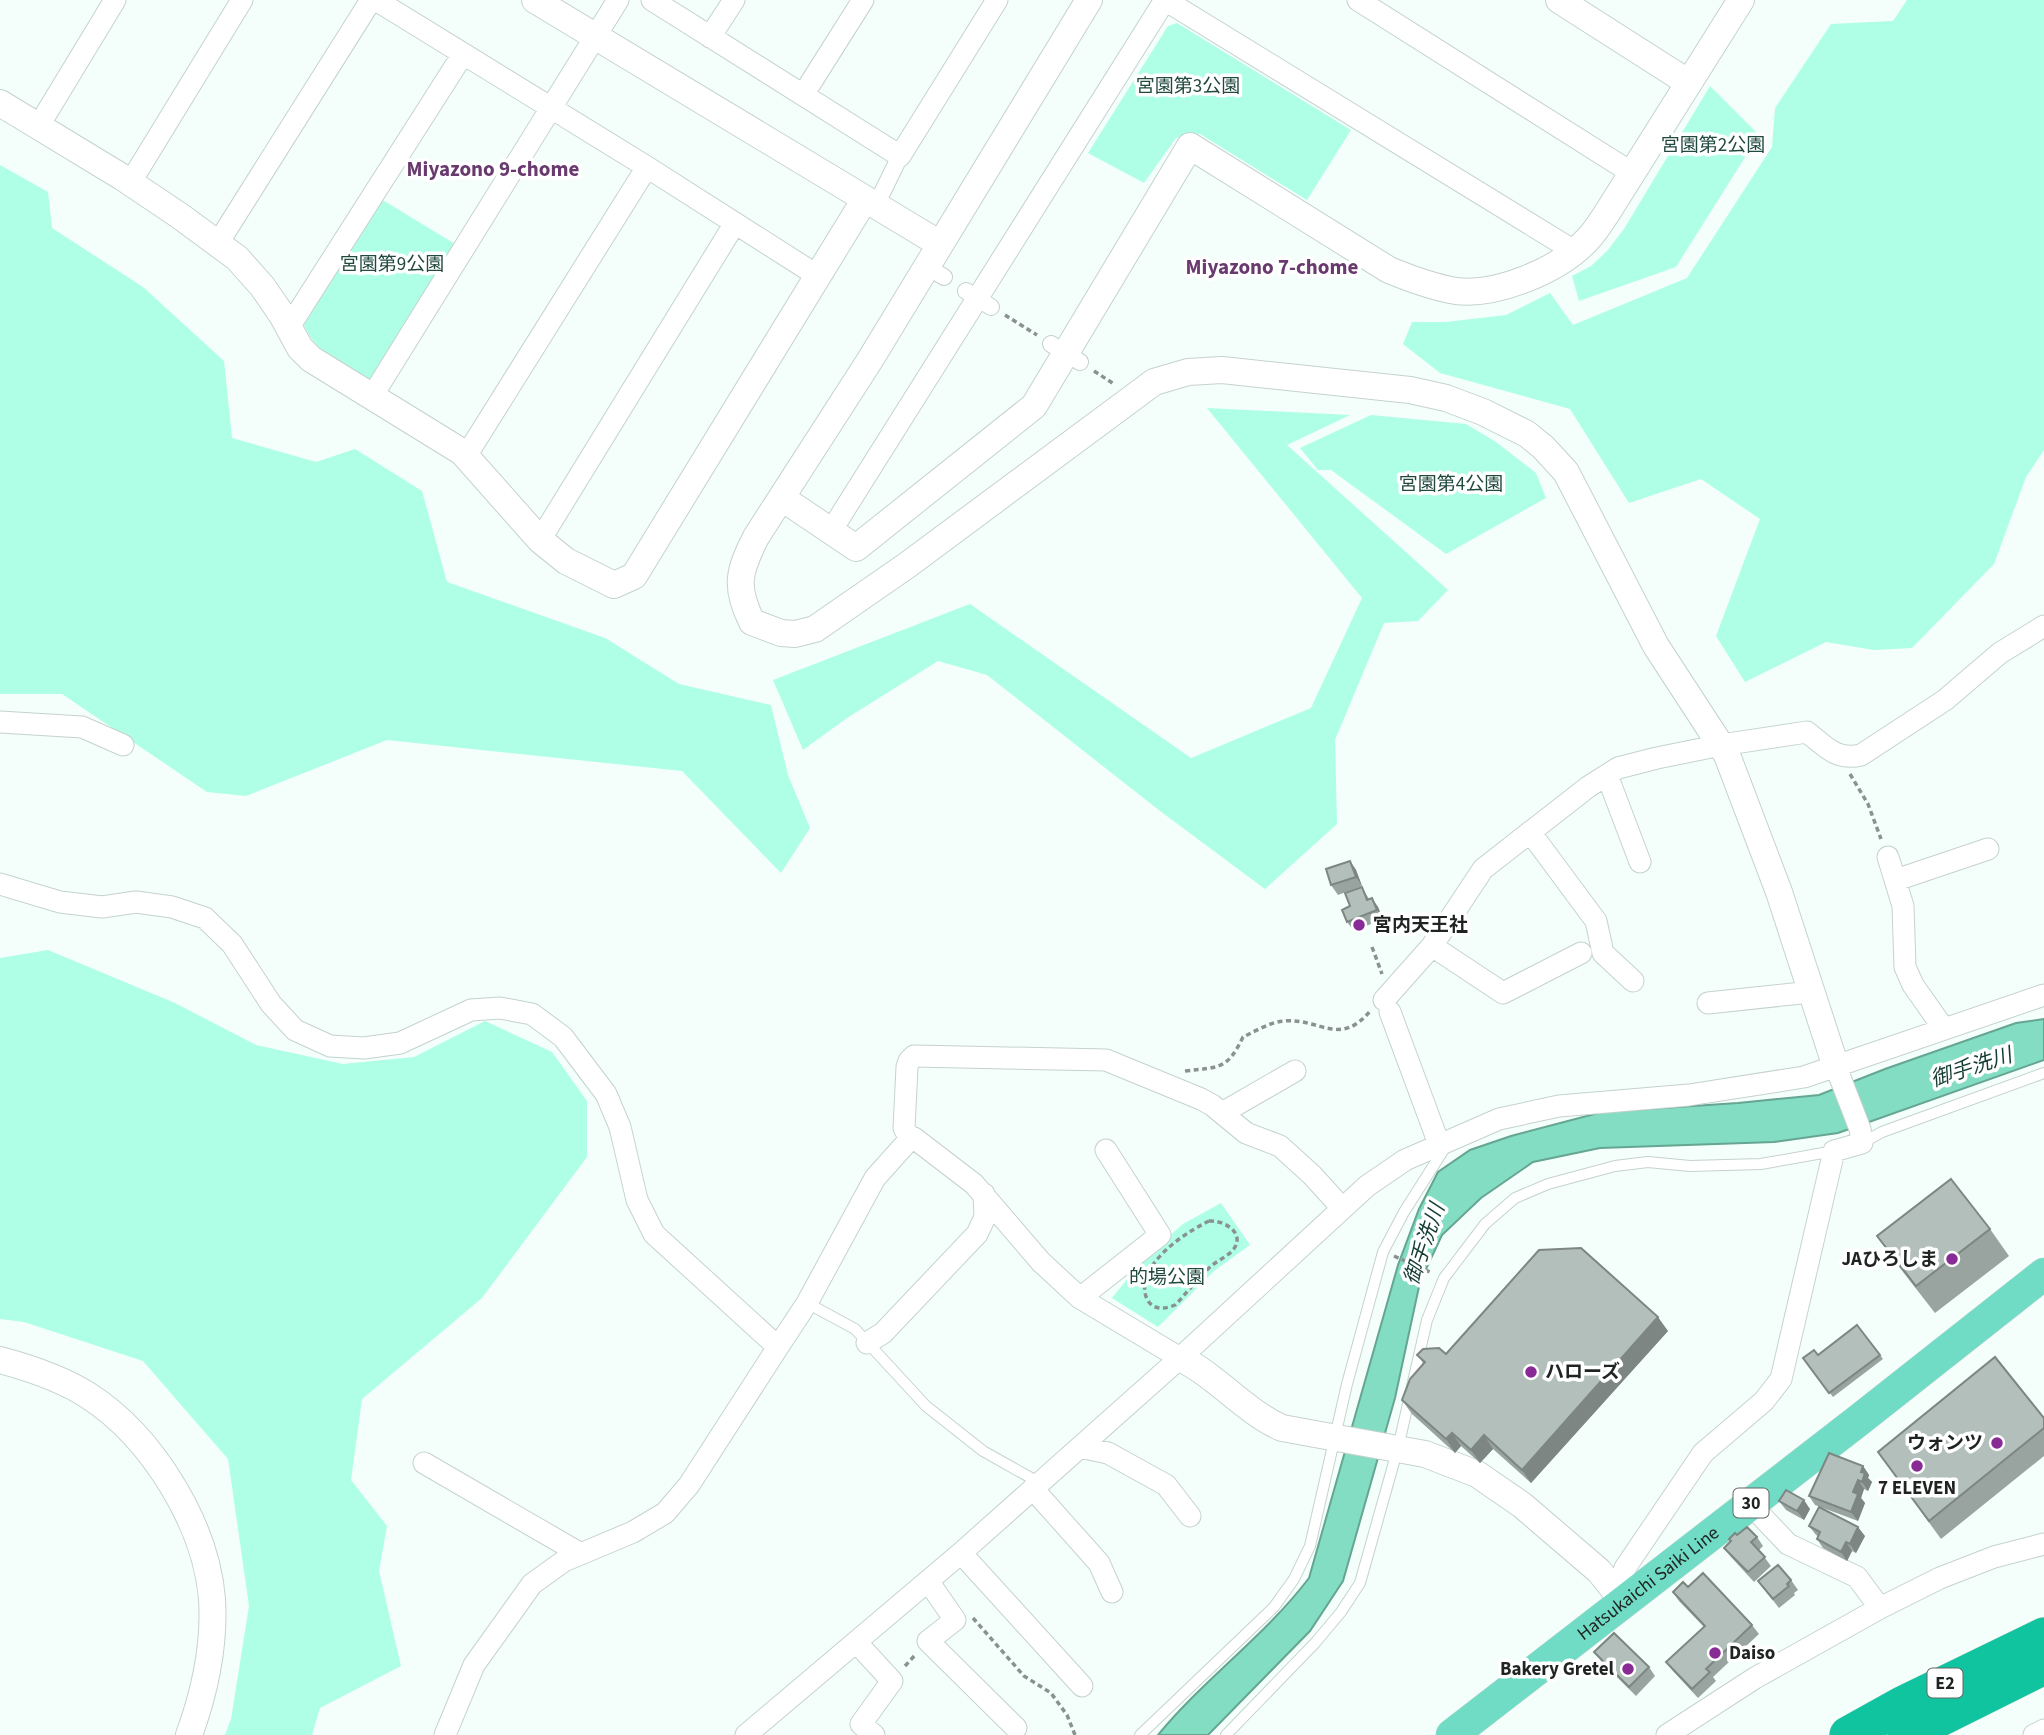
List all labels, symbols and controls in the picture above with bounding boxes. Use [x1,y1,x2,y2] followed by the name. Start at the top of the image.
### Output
[1136,73,1240,100] park label: 宮園第3公園
[1661,132,1765,159] park label: 宮園第2公園
[407,154,579,184] district label: Miyazono 9-chome
[340,251,444,278] park label: 宮園第9公園
[1186,252,1358,282] district label: Miyazono 7-chome
[1399,471,1503,498] park label: 宮園第4公園
[1373,912,1468,939] place label: 宮内天王社
[1351,917,1367,933] marker: 宮内天王社
[1926,1039,2017,1094] water label: 御手洗川
[1396,1198,1453,1289] water label: 御手洗川
[1841,1246,1938,1273] place label: JAひろしま
[1944,1251,1960,1267] marker: JAひろしま
[1129,1264,1205,1291] park label: 的場公園
[1545,1359,1620,1386] place label: ハローズ
[1523,1364,1539,1380] marker: ハローズ
[1907,1430,1983,1457] place label: ウォンツ
[1989,1435,2005,1451] marker: ウォンツ
[1909,1458,1925,1474] marker: 7 ELEVEN
[1878,1475,1956,1502] place label: 7 ELEVEN
[1734,1488,1768,1518] road number: 30
[1571,1519,1725,1647] street label: Hatsukaichi Saiki Line
[1729,1640,1775,1667] place label: Daiso
[1707,1645,1723,1661] marker: Daiso
[1500,1656,1615,1683] place label: Bakery Gretel
[1620,1661,1636,1677] marker: Bakery Gretel
[1927,1668,1962,1698] road number: E2

